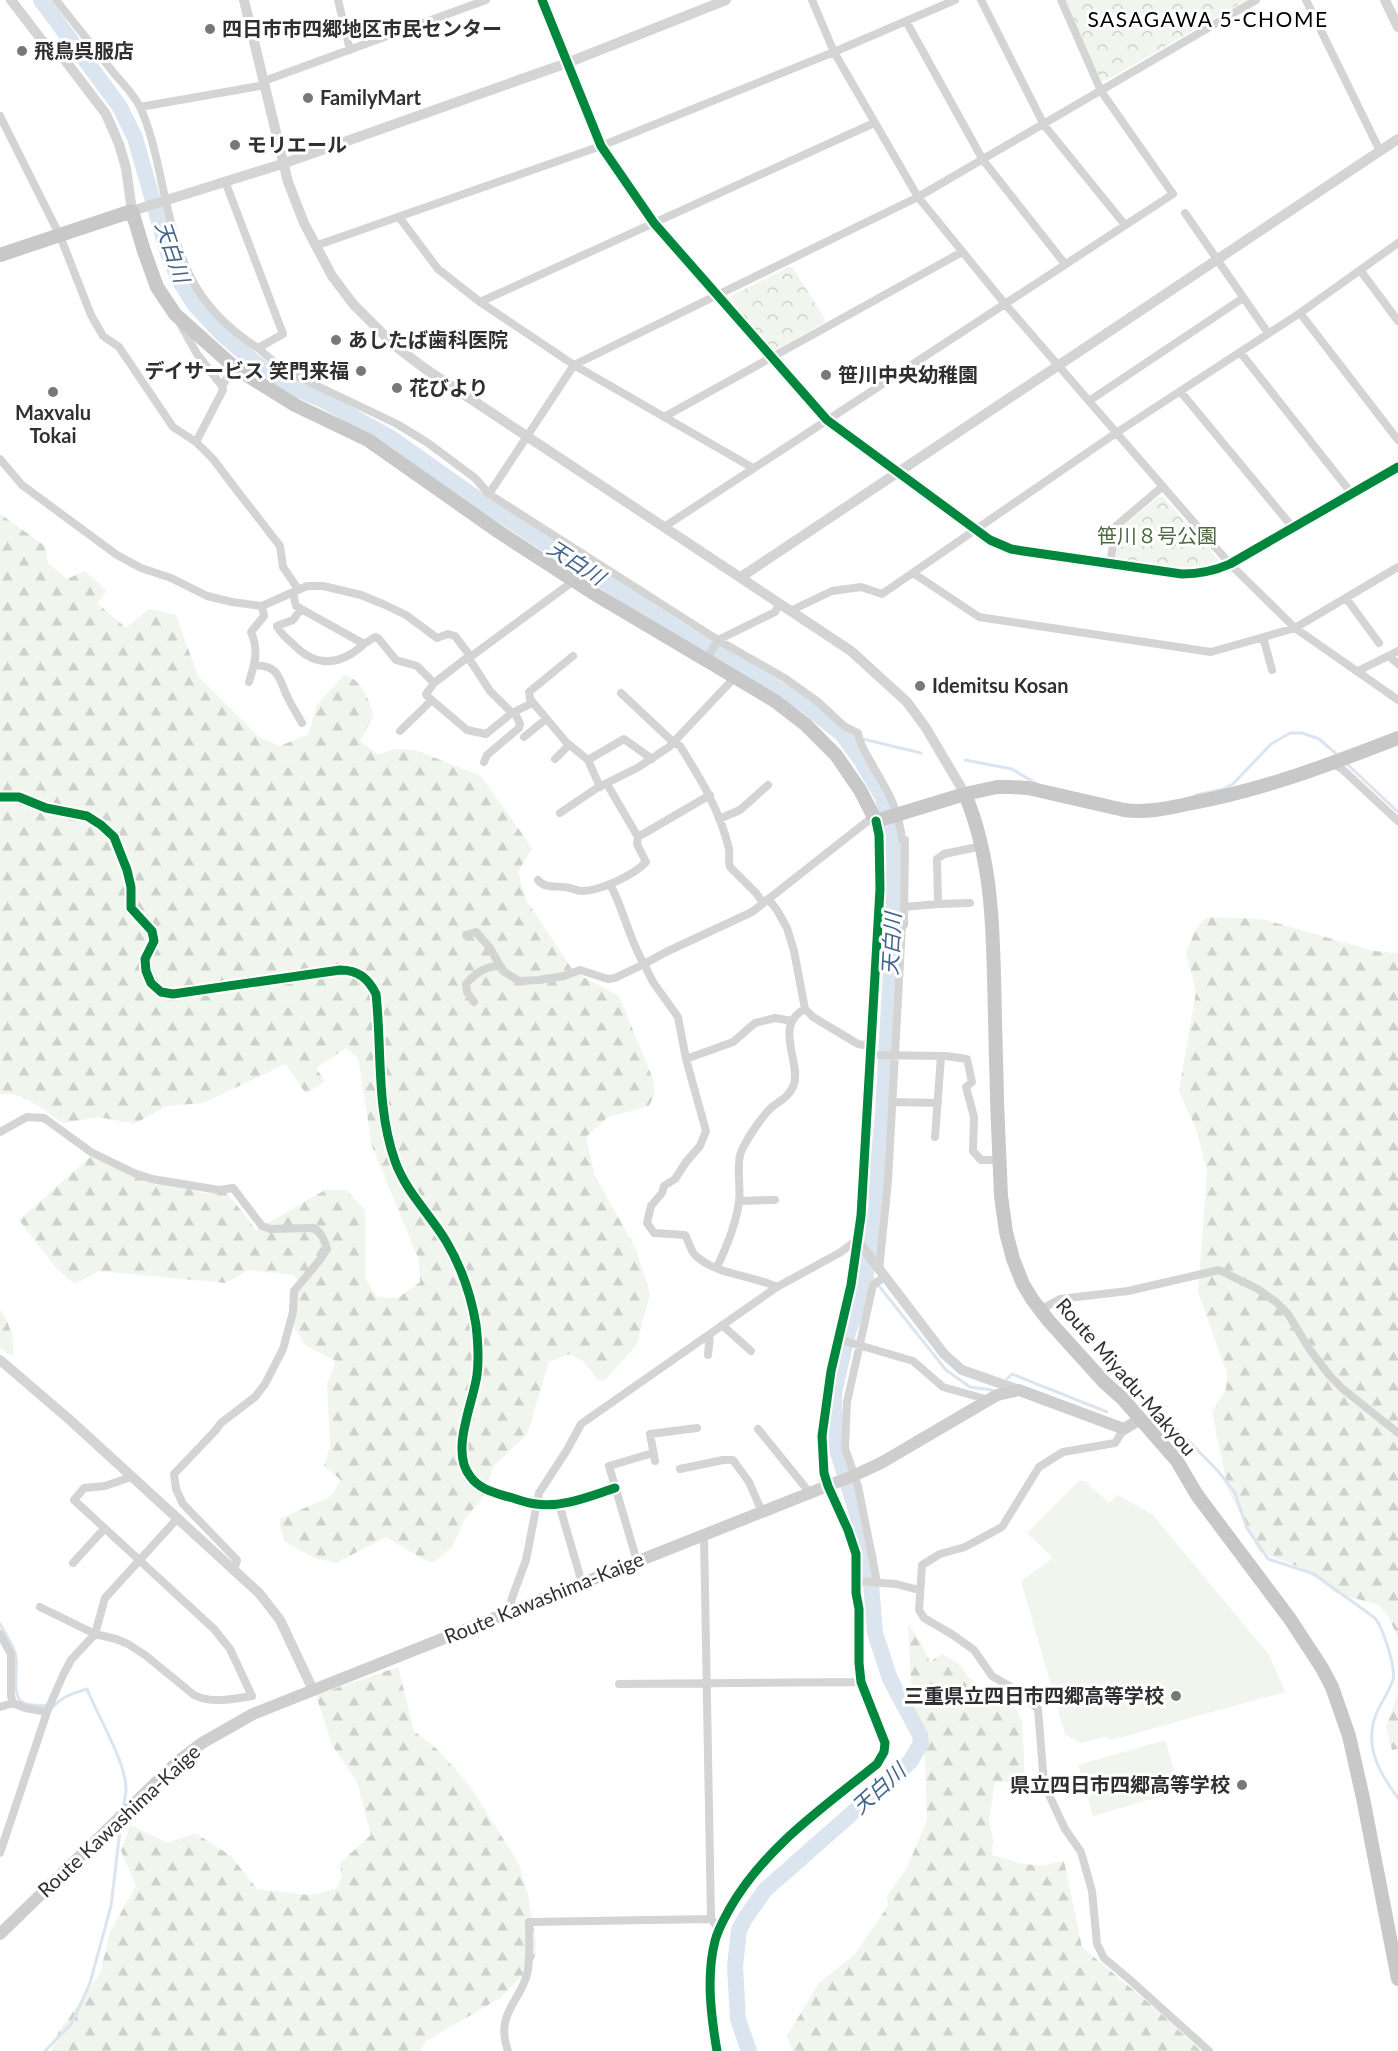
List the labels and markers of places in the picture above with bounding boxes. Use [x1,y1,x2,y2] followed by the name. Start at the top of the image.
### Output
[222,16,502,40] place label: 四日市市四郷地区市民センター
[203,22,217,36] marker: 四日市市四郷地区市民センター
[34,38,134,62] place label: 飛鳥呉服店
[15,44,29,58] marker: 飛鳥呉服店
[320,85,422,109] place label: FamilyMart
[301,91,315,105] marker: FamilyMart
[247,132,347,156] place label: モリエール
[228,138,242,152] marker: モリエール
[348,327,508,351] place label: あしたば歯科医院
[329,333,343,347] marker: あしたば歯科医院
[144,358,349,382] place label: デイサービス 笑門来福
[838,362,978,386] place label: 笹川中央幼稚園
[354,364,368,378] marker: デイサービス 笑門来福
[819,368,833,382] marker: 笹川中央幼稚園
[409,375,489,399] place label: 花びより
[390,381,404,395] marker: 花びより
[46,385,60,399] marker: Maxvalu Tokai
[15,400,91,447] place label: Maxvalu Tokai
[932,673,1069,697] place label: Idemitsu Kosan
[913,679,927,693] marker: Idemitsu Kosan
[904,1683,1164,1707] place label: 三重県立四日市四郷高等学校
[1169,1689,1183,1703] marker: 三重県立四日市四郷高等学校
[1010,1772,1230,1796] place label: 県立四日市四郷高等学校
[1235,1778,1249,1792] marker: 県立四日市四郷高等学校

